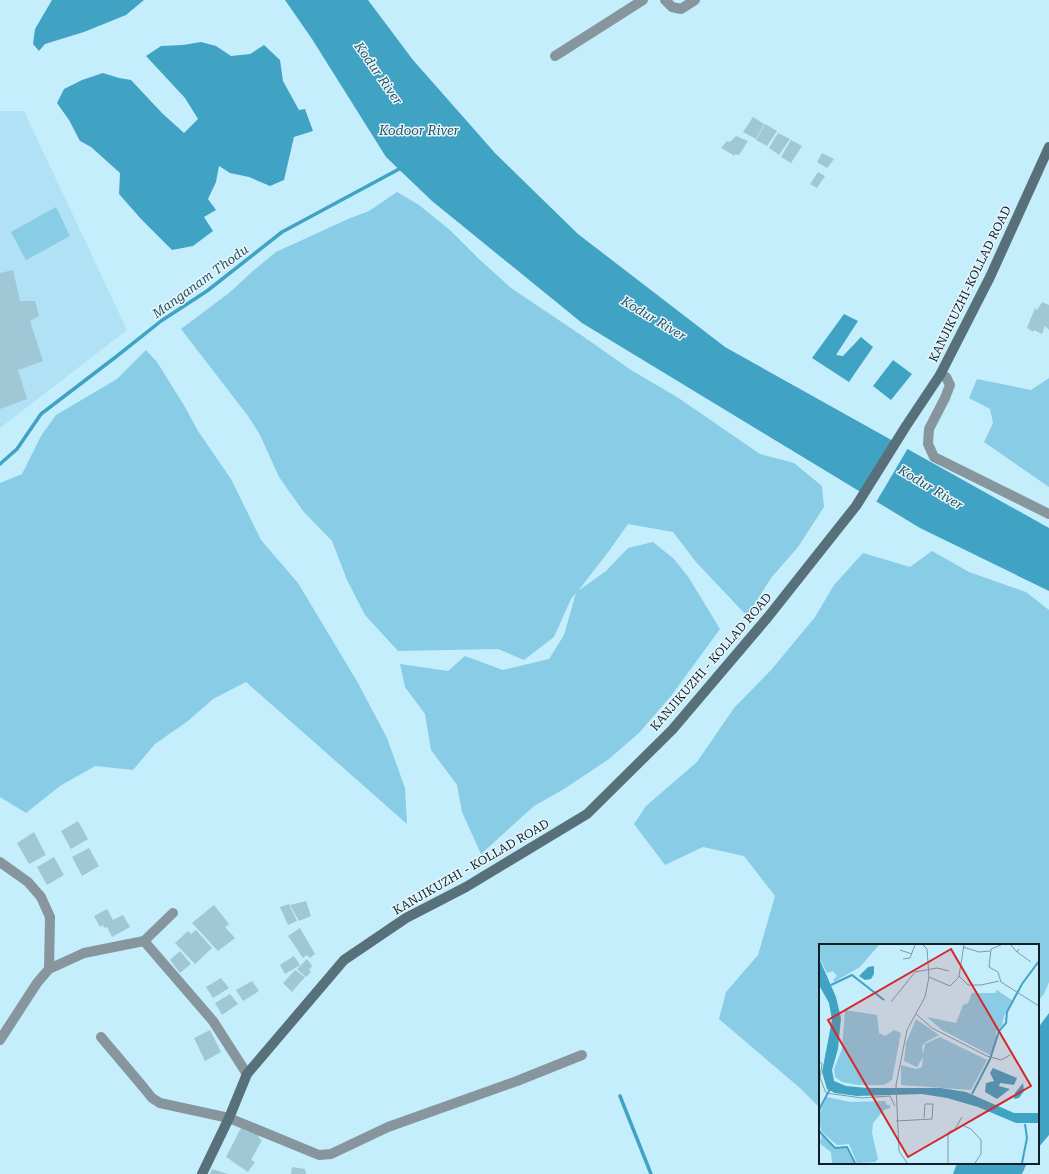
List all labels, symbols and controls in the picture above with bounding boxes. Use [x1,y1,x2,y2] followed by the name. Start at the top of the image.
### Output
[351,38,406,108] water label: Kodur River
[378,123,460,138] water label: Kodoor River
[926,204,1014,364] street label: KANJIKUZHI-KOLLAD ROAD
[149,242,251,322] water label: Manganam Thodu
[618,293,689,344] water label: Kodur River
[895,462,966,513] water label: Kodur River
[647,590,775,734] street label: KANJIKUZHI - KOLLAD ROAD
[390,816,552,918] street label: KANJIKUZHI - KOLLAD ROAD
[819,944,1039,1164] inset map

